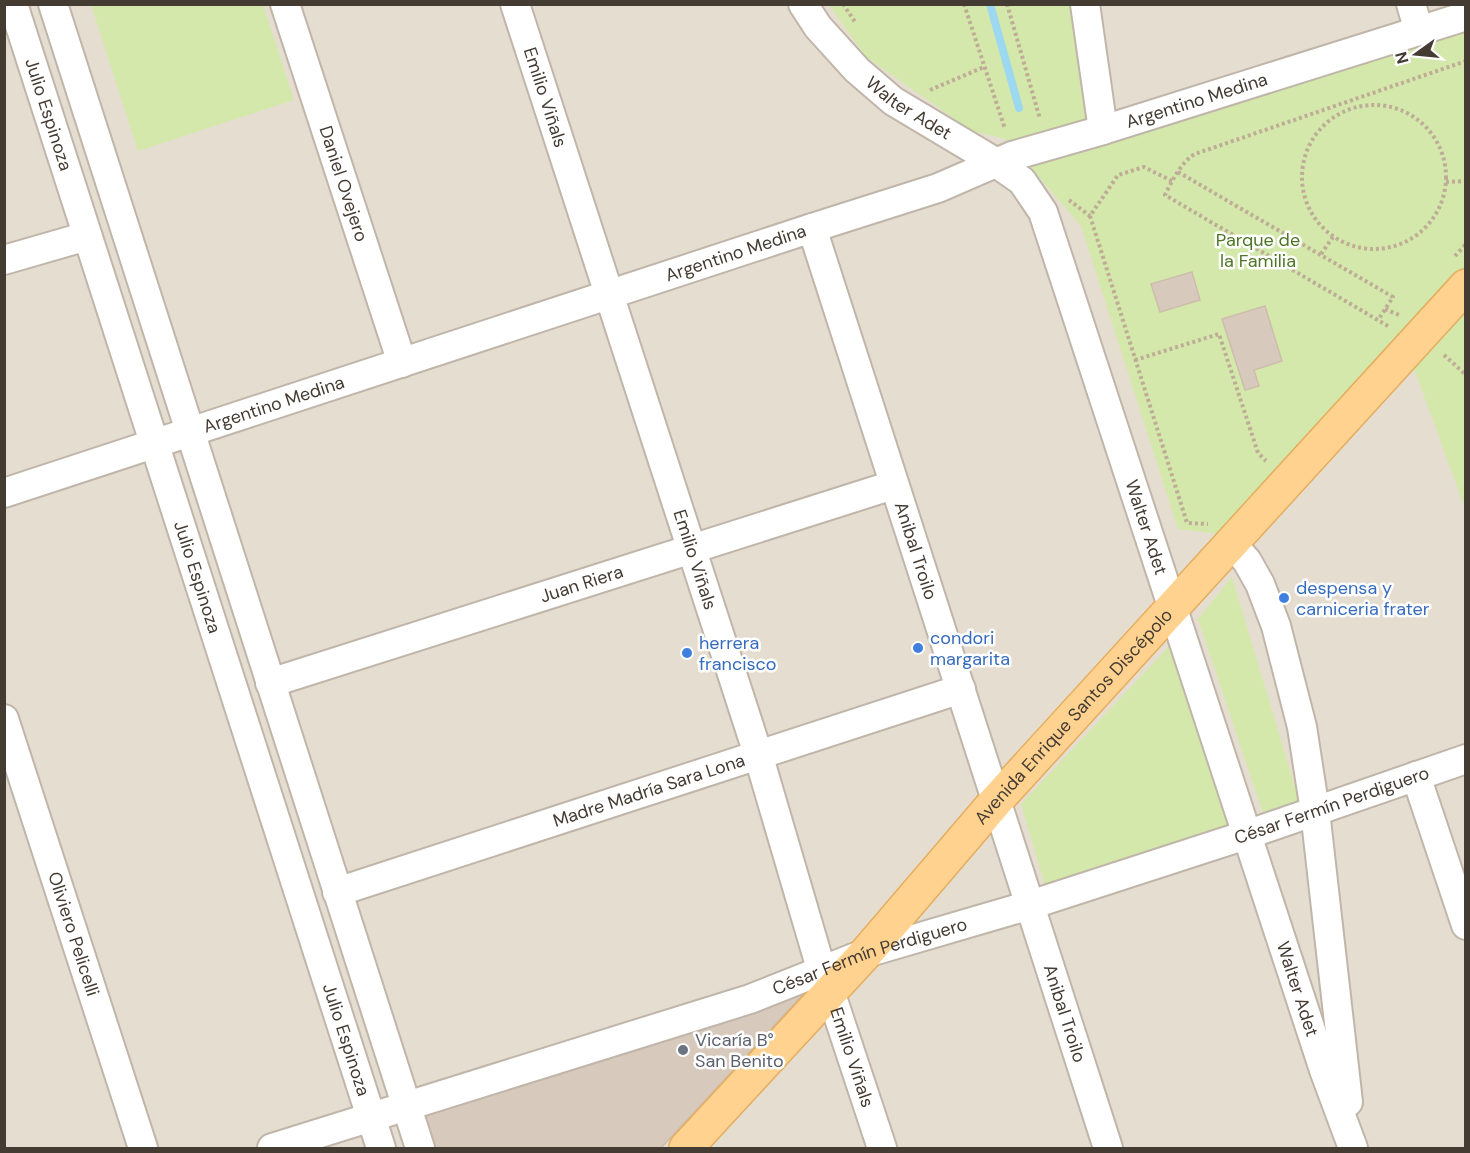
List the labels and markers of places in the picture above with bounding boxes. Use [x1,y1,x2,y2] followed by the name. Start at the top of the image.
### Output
[1296,576,1430,621] place label: despensa y carniceria frater
[1277,591,1291,605] marker: despensa y carniceria frater
[930,626,1010,671] place label: condori margarita
[699,631,777,676] place label: herrera francisco
[911,641,925,655] marker: condori margarita
[680,646,694,660] marker: herrera francisco
[695,1028,784,1073] place label: Vicaría B° San Benito
[676,1043,690,1057] marker: Vicaría B° San Benito

